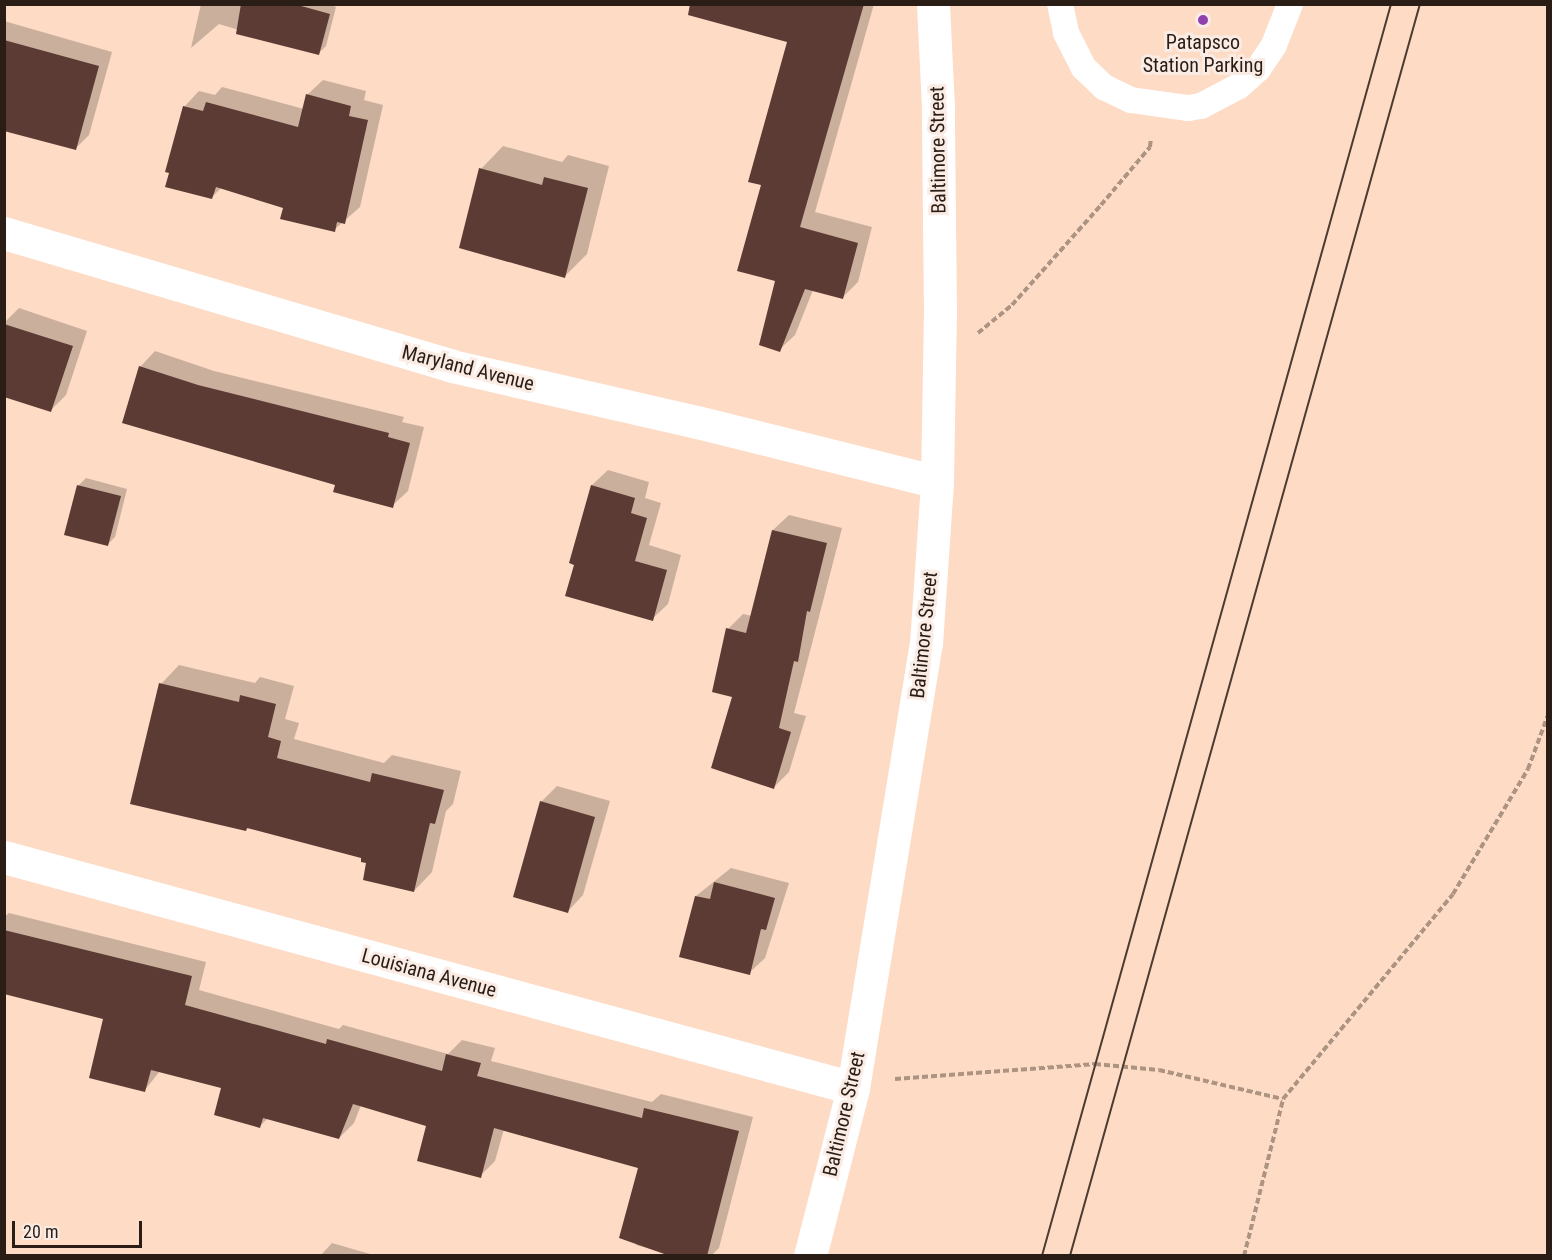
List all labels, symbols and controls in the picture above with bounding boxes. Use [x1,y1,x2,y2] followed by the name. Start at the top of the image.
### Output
[1196,13,1210,27] marker: Patapsco Station Parking
[1143,30,1263,77] place label: Patapsco Station Parking
[925,86,951,214] street label: Baltimore Street
[399,340,537,396] street label: Maryland Avenue
[905,570,943,700] street label: Baltimore Street
[359,943,499,1003] street label: Louisiana Avenue
[818,1049,870,1179] street label: Baltimore Street
[15,1209,146,1247] scale bar
[23,1221,58,1242] text: 20 m

